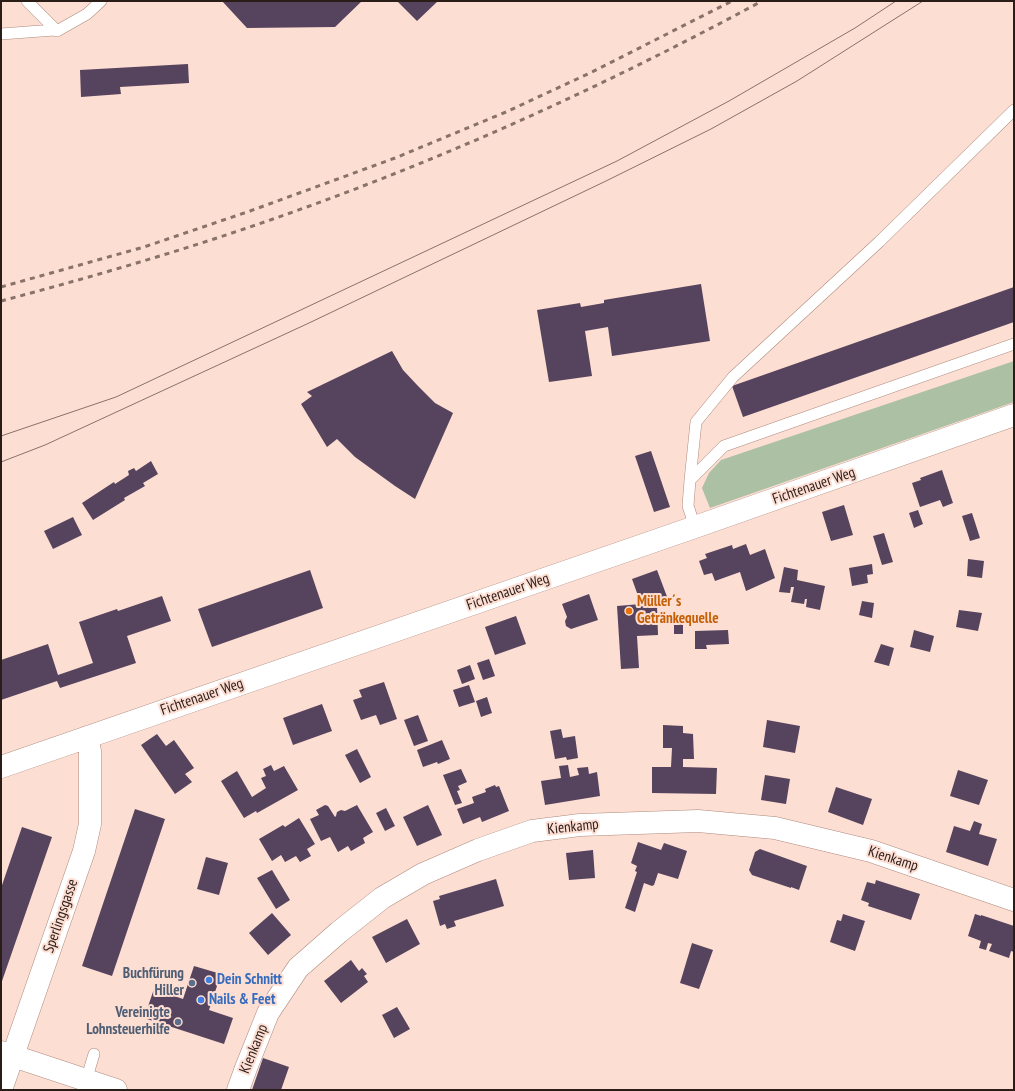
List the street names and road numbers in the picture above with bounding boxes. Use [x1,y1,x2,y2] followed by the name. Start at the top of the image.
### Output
[770,463,858,509] street label: Fichtenauer Weg
[464,569,552,615] street label: Fichtenauer Weg
[158,674,246,720] street label: Fichtenauer Weg
[546,815,600,839] street label: Kienkamp
[866,842,920,876] street label: Kienkamp
[40,877,82,955] street label: Sperlingsgasse
[236,1022,272,1076] street label: Kienkamp

